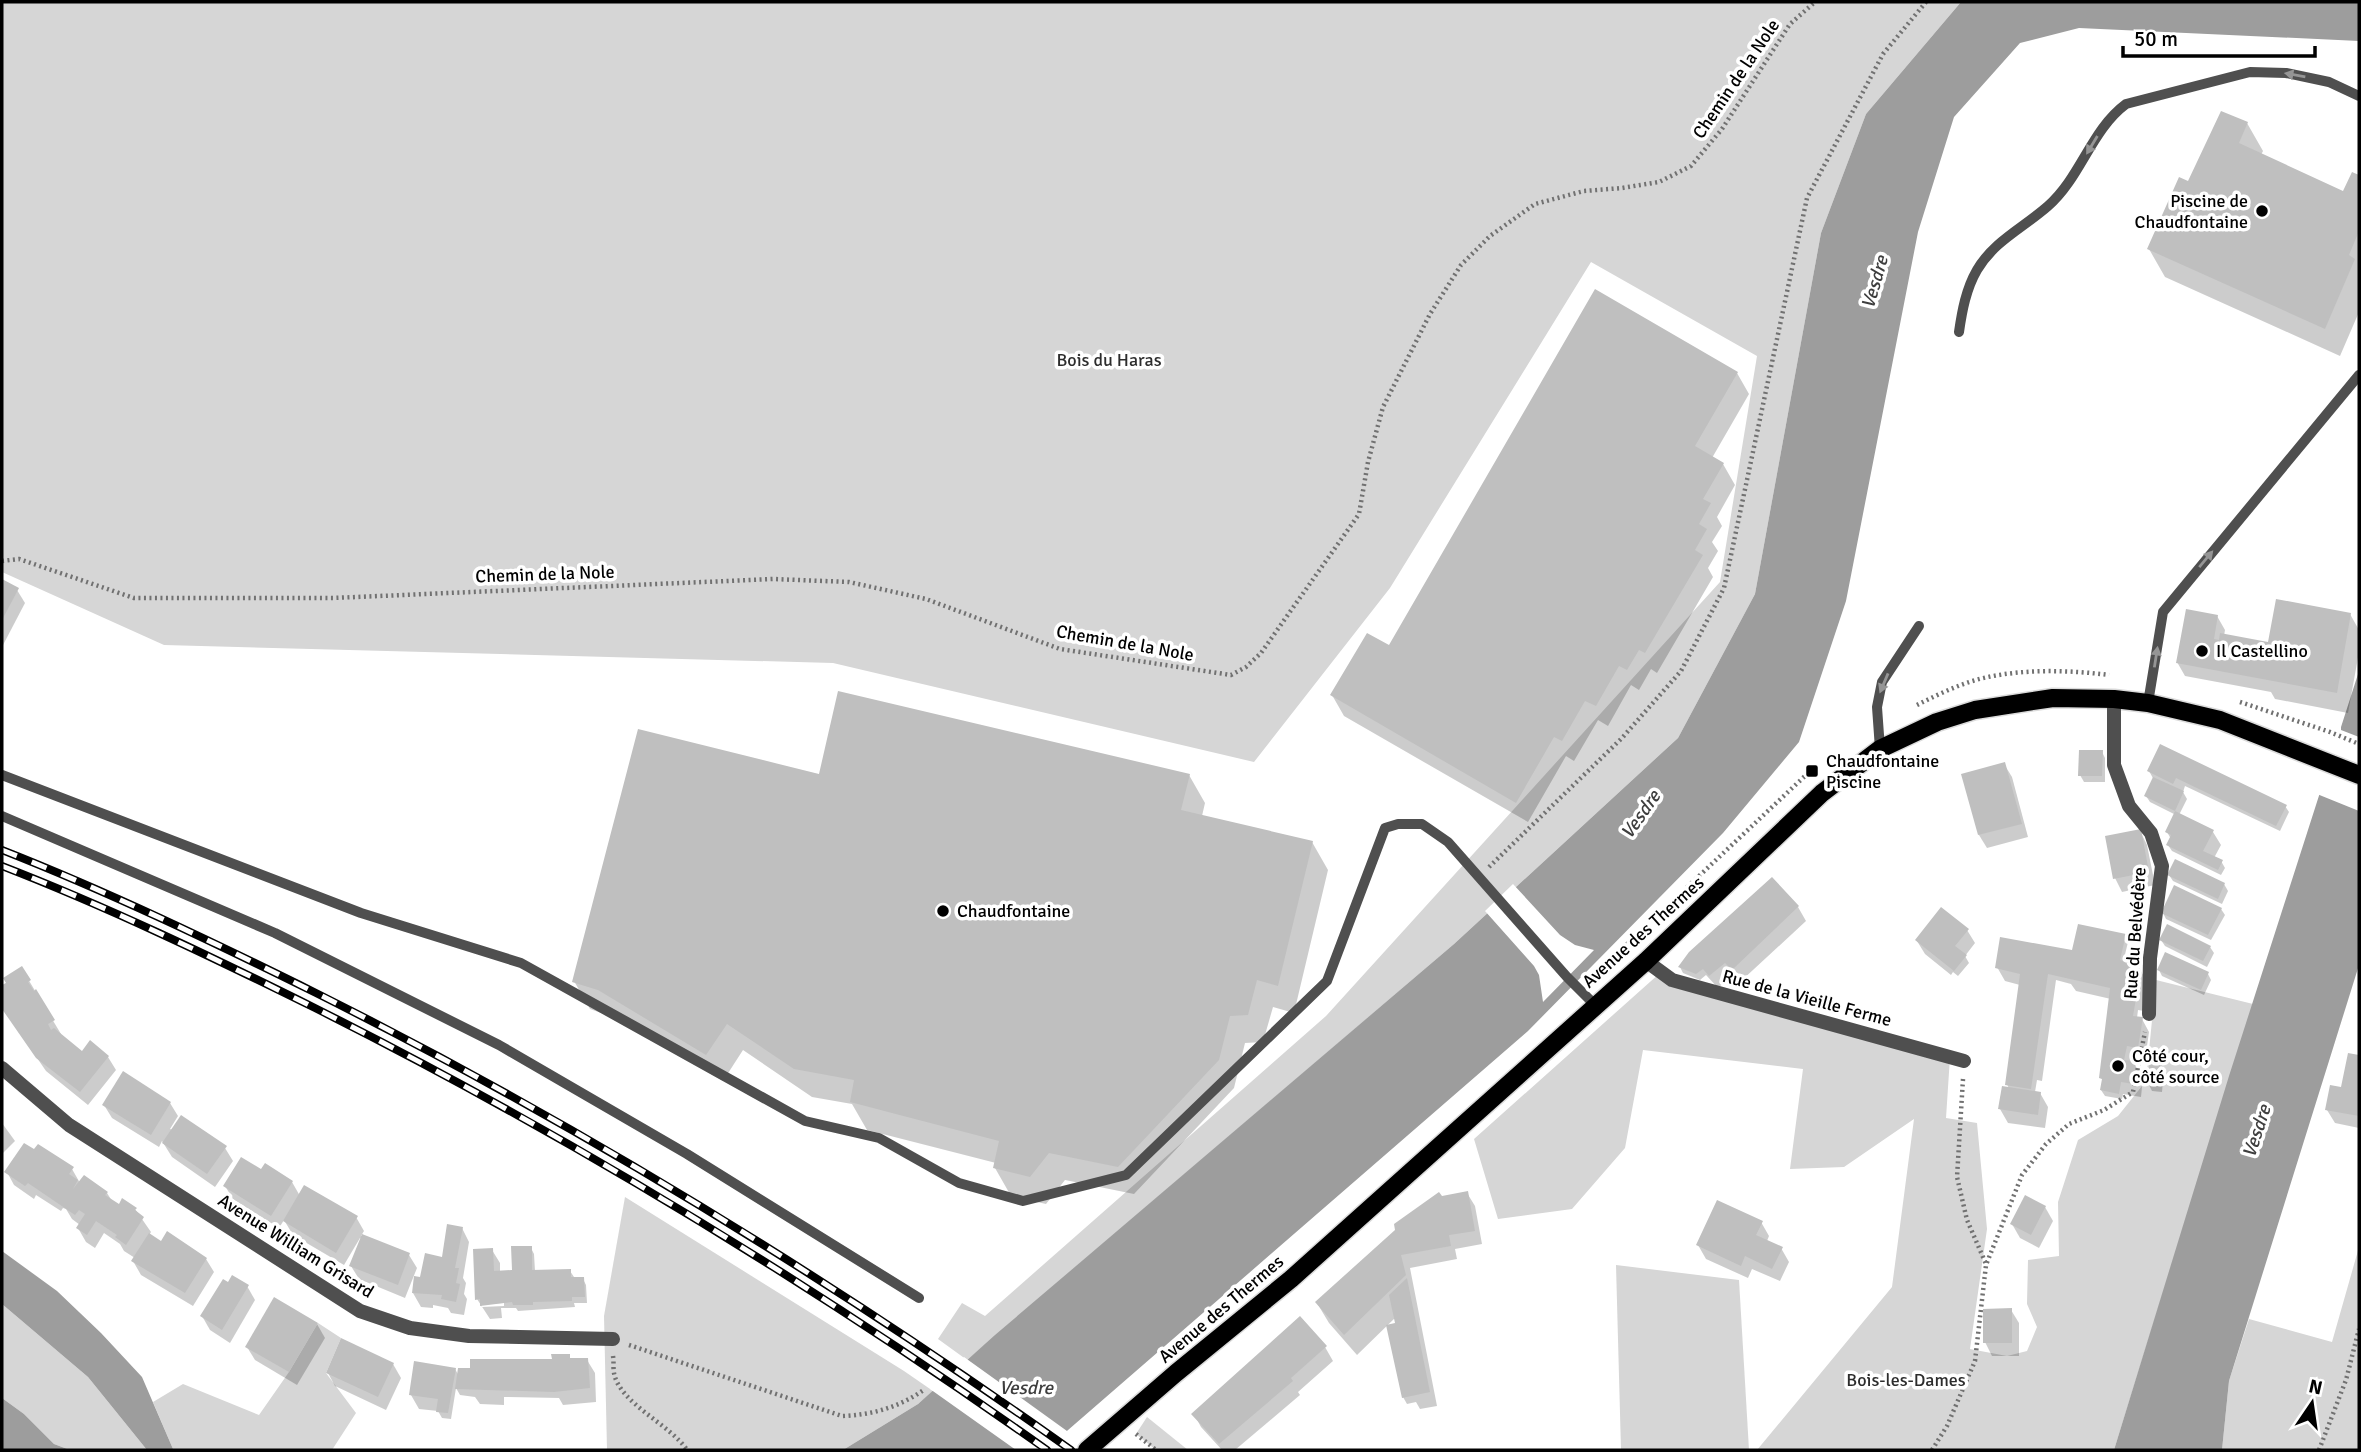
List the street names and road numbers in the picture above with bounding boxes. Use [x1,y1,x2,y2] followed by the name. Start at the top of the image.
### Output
[1688,15,1784,143] street label: Chemin de la Nole
[475,561,615,587] street label: Chemin de la Nole
[1054,620,1196,666] street label: Chemin de la Nole
[2119,866,2151,1000] street label: Rue du Belvédère
[1578,871,1708,992] street label: Avenue des Thermes
[1720,965,1894,1031] street label: Rue de la Vieille Ferme
[214,1189,378,1303] street label: Avenue William Grisard
[1154,1250,1288,1368] street label: Avenue des Thermes

